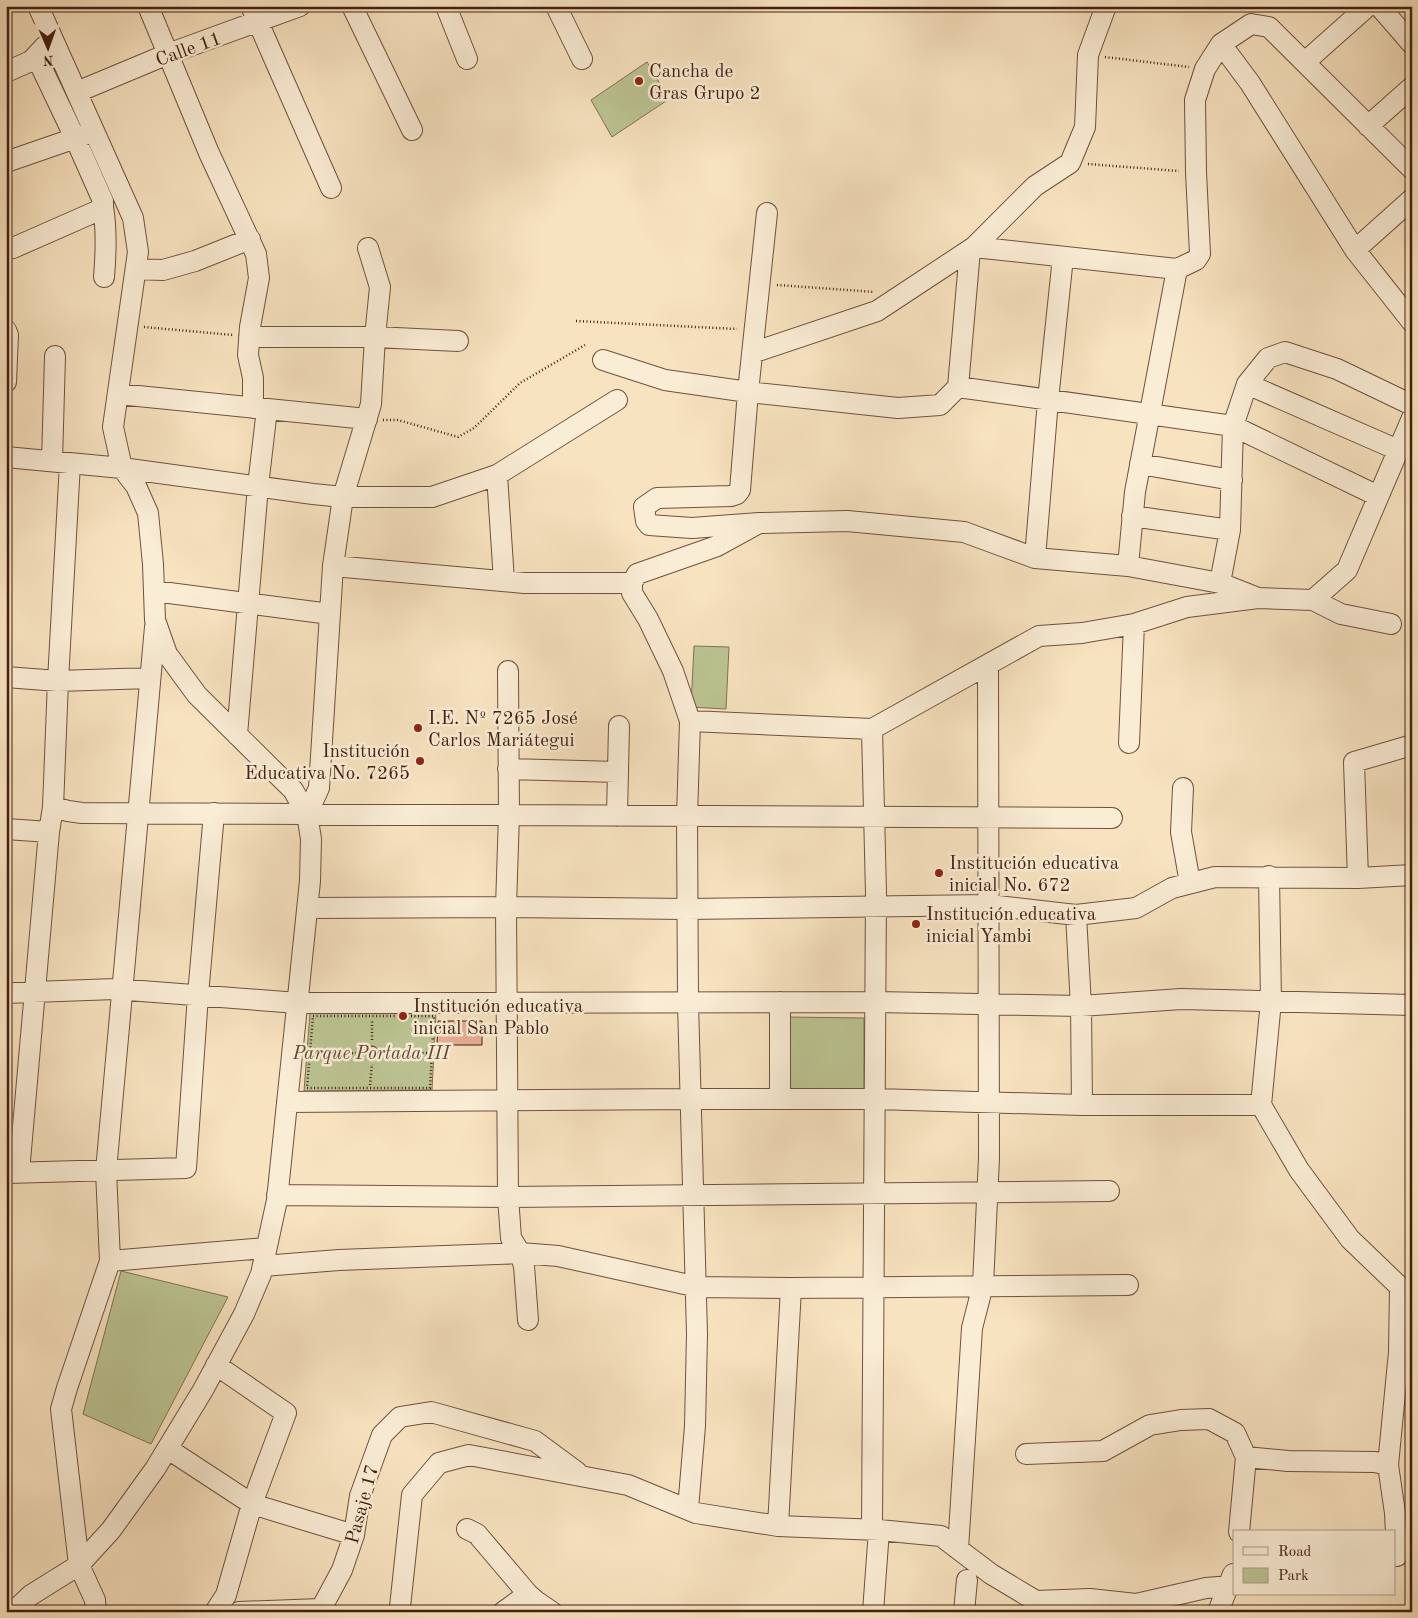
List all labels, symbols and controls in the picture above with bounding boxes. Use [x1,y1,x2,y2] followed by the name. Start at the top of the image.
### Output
[22,22,72,72] north arrow
[153,30,224,71] street label: Calle 11
[43,53,54,67] text: N
[649,63,761,104] place label: Cancha de Gras Grupo 2
[633,75,645,87] marker: Cancha de Gras Grupo 2
[428,710,578,751] place label: I.E. Nº 7265 José Carlos Mariátegui
[412,722,424,734] marker: I.E. Nº 7265 José Carlos Mariátegui
[244,743,410,784] place label: Institución Educativa No. 7265
[414,755,426,767] marker: Institución Educativa No. 7265
[949,855,1120,896] place label: Institución educativa inicial No. 672
[933,867,945,879] marker: Institución educativa inicial No. 672
[926,906,1097,947] place label: Institución educativa inicial Yambi
[910,918,922,930] marker: Institución educativa inicial Yambi
[413,998,584,1039] place label: Institución educativa inicial San Pablo
[397,1010,409,1022] marker: Institución educativa inicial San Pablo
[291,1045,452,1064] park label: Parque Portada III
[344,1463,383,1546] street label: Pasaje 17
[1233,1530,1396,1596] legend
[1278,1545,1312,1560] text: Road
[1278,1569,1309,1584] text: Park

